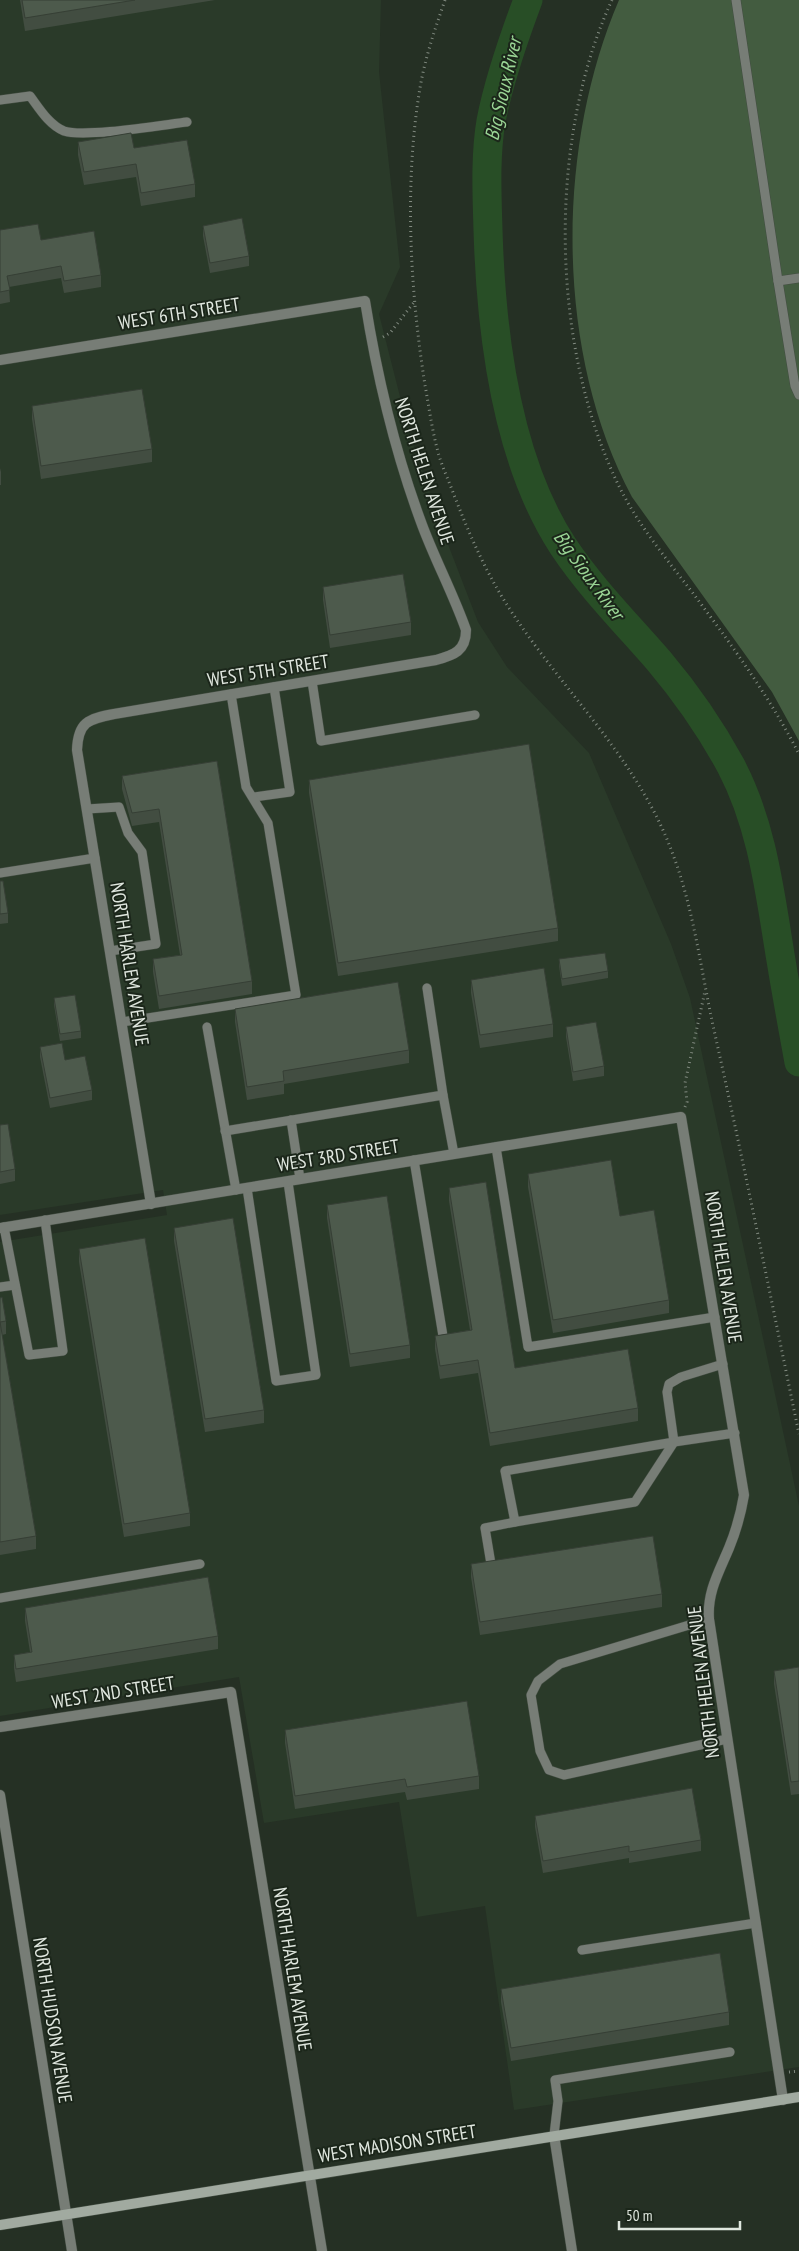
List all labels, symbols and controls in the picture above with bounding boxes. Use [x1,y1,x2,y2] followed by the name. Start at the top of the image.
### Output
[479,33,528,143] water label: Big Sioux River
[116,291,242,334] street label: WEST 6TH STREET
[390,394,460,548] street label: NORTH HELEN AVENUE
[548,525,632,627] water label: Big Sioux River
[205,648,331,691] street label: WEST 5TH STREET
[105,881,155,1047] street label: NORTH HARLEM AVENUE
[275,1133,401,1176] street label: WEST 3RD STREET
[700,1189,748,1345] street label: NORTH HELEN AVENUE
[682,1605,724,1759] street label: NORTH HELEN AVENUE
[50,1670,177,1714] street label: WEST 2ND STREET
[268,1886,318,2052] street label: NORTH HARLEM AVENUE
[28,1935,78,2105] street label: NORTH HUDSON AVENUE
[316,2119,478,2167] street label: WEST MADISON STREET
[619,2198,740,2230] scale bar
[626,2206,652,2225] text: 50 m

